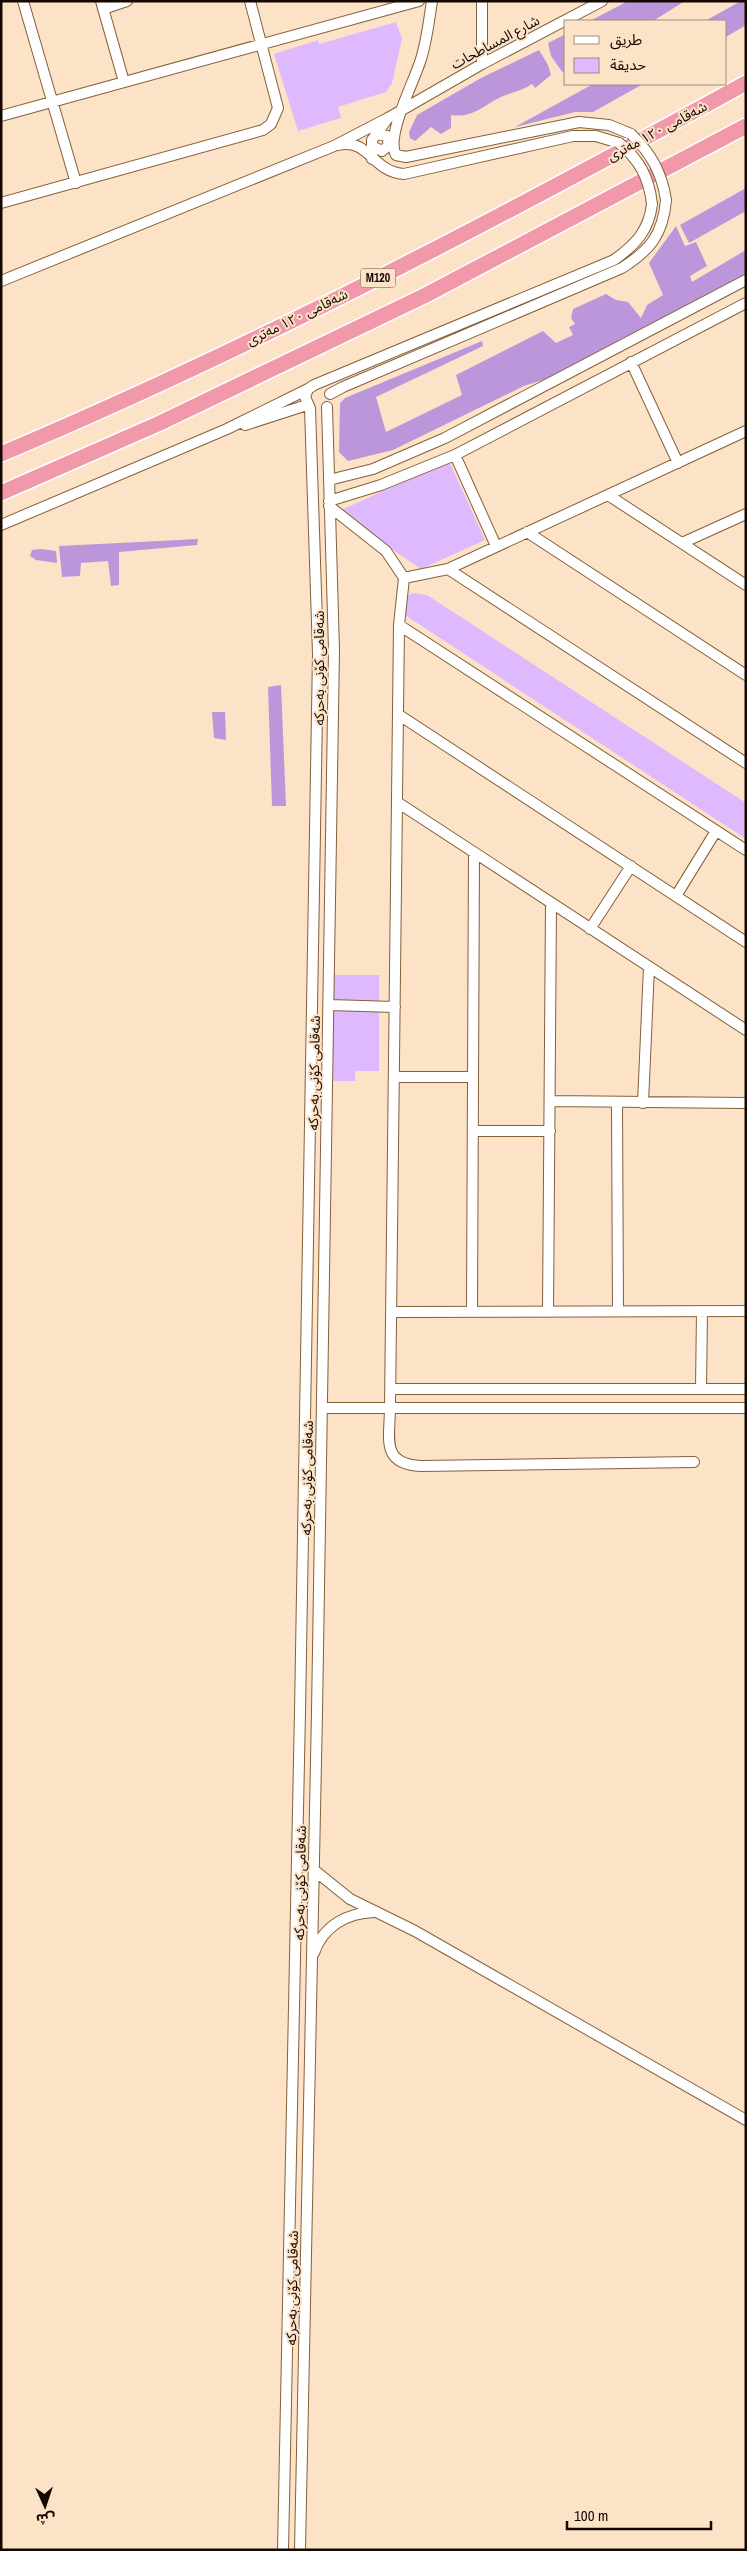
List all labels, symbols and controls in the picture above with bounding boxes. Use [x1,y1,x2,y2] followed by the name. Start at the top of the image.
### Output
[448,11,543,75] street label: شارع المساطحات
[564,20,727,85] legend
[610,29,642,50] text: طريق
[610,54,646,75] text: حديقة
[604,97,710,165] street label: شەقامی ١٢٠ مەتری
[360,268,396,288] road number: M120
[243,285,351,349] street label: شەقامی ١٢٠ مەتری
[310,610,328,725] street label: شەقامی کۆنی بەحرکە
[304,1015,324,1131] street label: شەقامی کۆنی بەحرکە
[297,1420,317,1536] street label: شەقامی کۆنی بەحرکە
[290,1825,310,1941] street label: شەقامی کۆنی بەحرکە
[282,2230,302,2346] street label: شەقامی کۆنی بەحرکە
[20,2481,70,2531] north arrow
[567,2498,711,2530] scale bar
[574,2505,608,2526] text: 100 m
[36,2509,56,2528] text: ش

